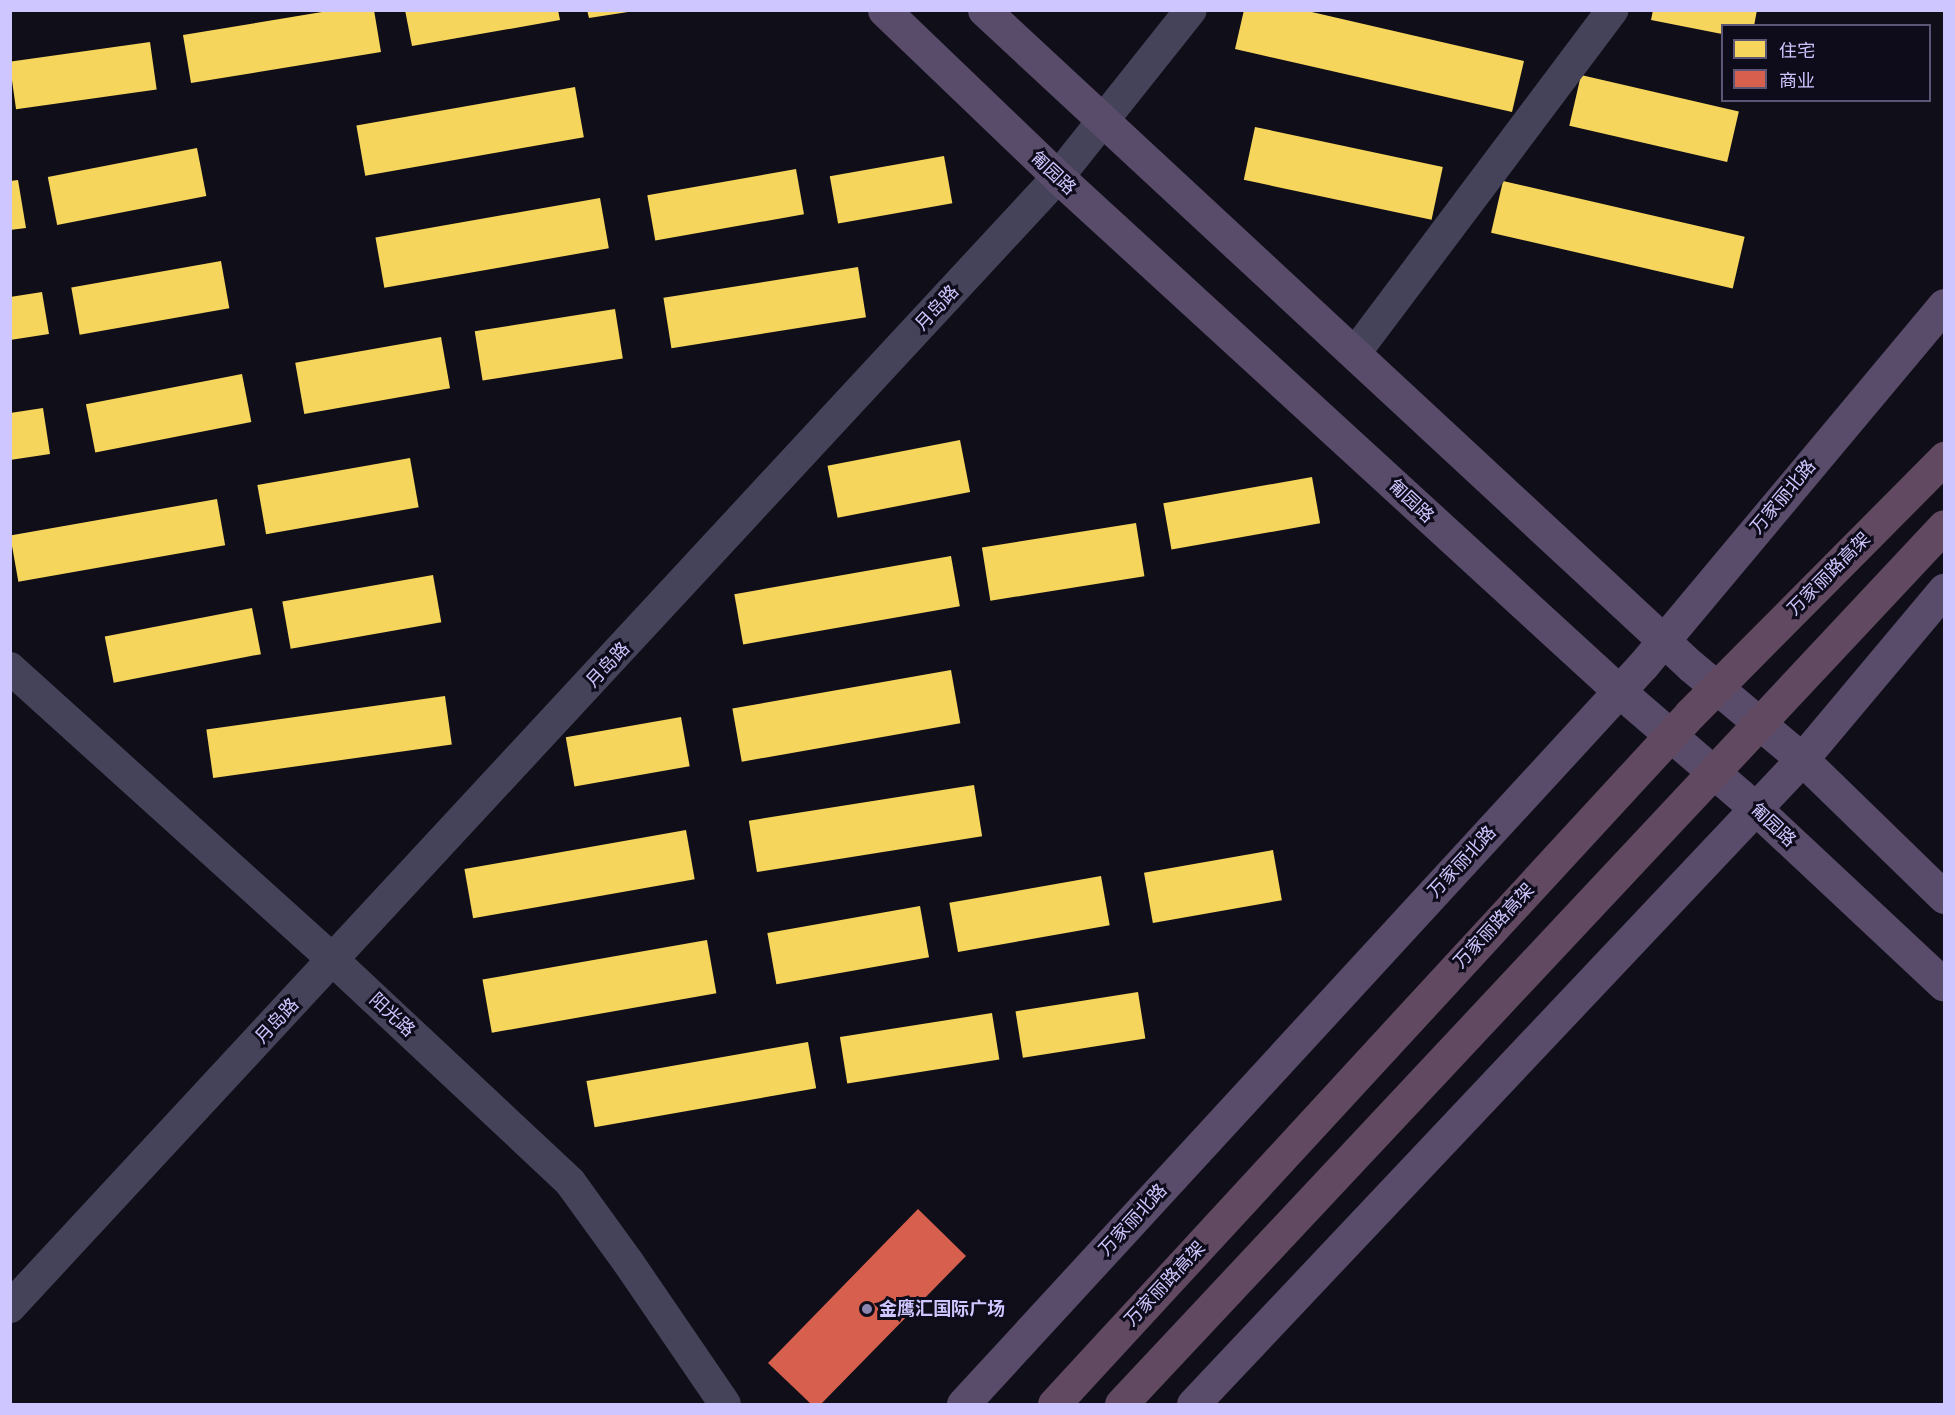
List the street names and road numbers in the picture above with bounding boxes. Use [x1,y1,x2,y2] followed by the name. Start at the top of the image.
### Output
[1026,147,1080,199] street label: 匍园路
[911,281,963,335] street label: 月岛路
[1746,456,1820,538] street label: 万家丽北路
[1384,475,1438,527] street label: 匍园路
[1783,528,1875,620] street label: 万家丽路高架
[582,638,634,692] street label: 月岛路
[1746,799,1800,851] street label: 匍园路
[1423,822,1501,902] street label: 万家丽北路
[1449,879,1539,973] street label: 万家丽路高架
[365,989,419,1041] street label: 阳光路
[251,994,303,1048] street label: 月岛路
[1094,1180,1172,1260] street label: 万家丽北路
[1120,1237,1210,1331] street label: 万家丽路高架

